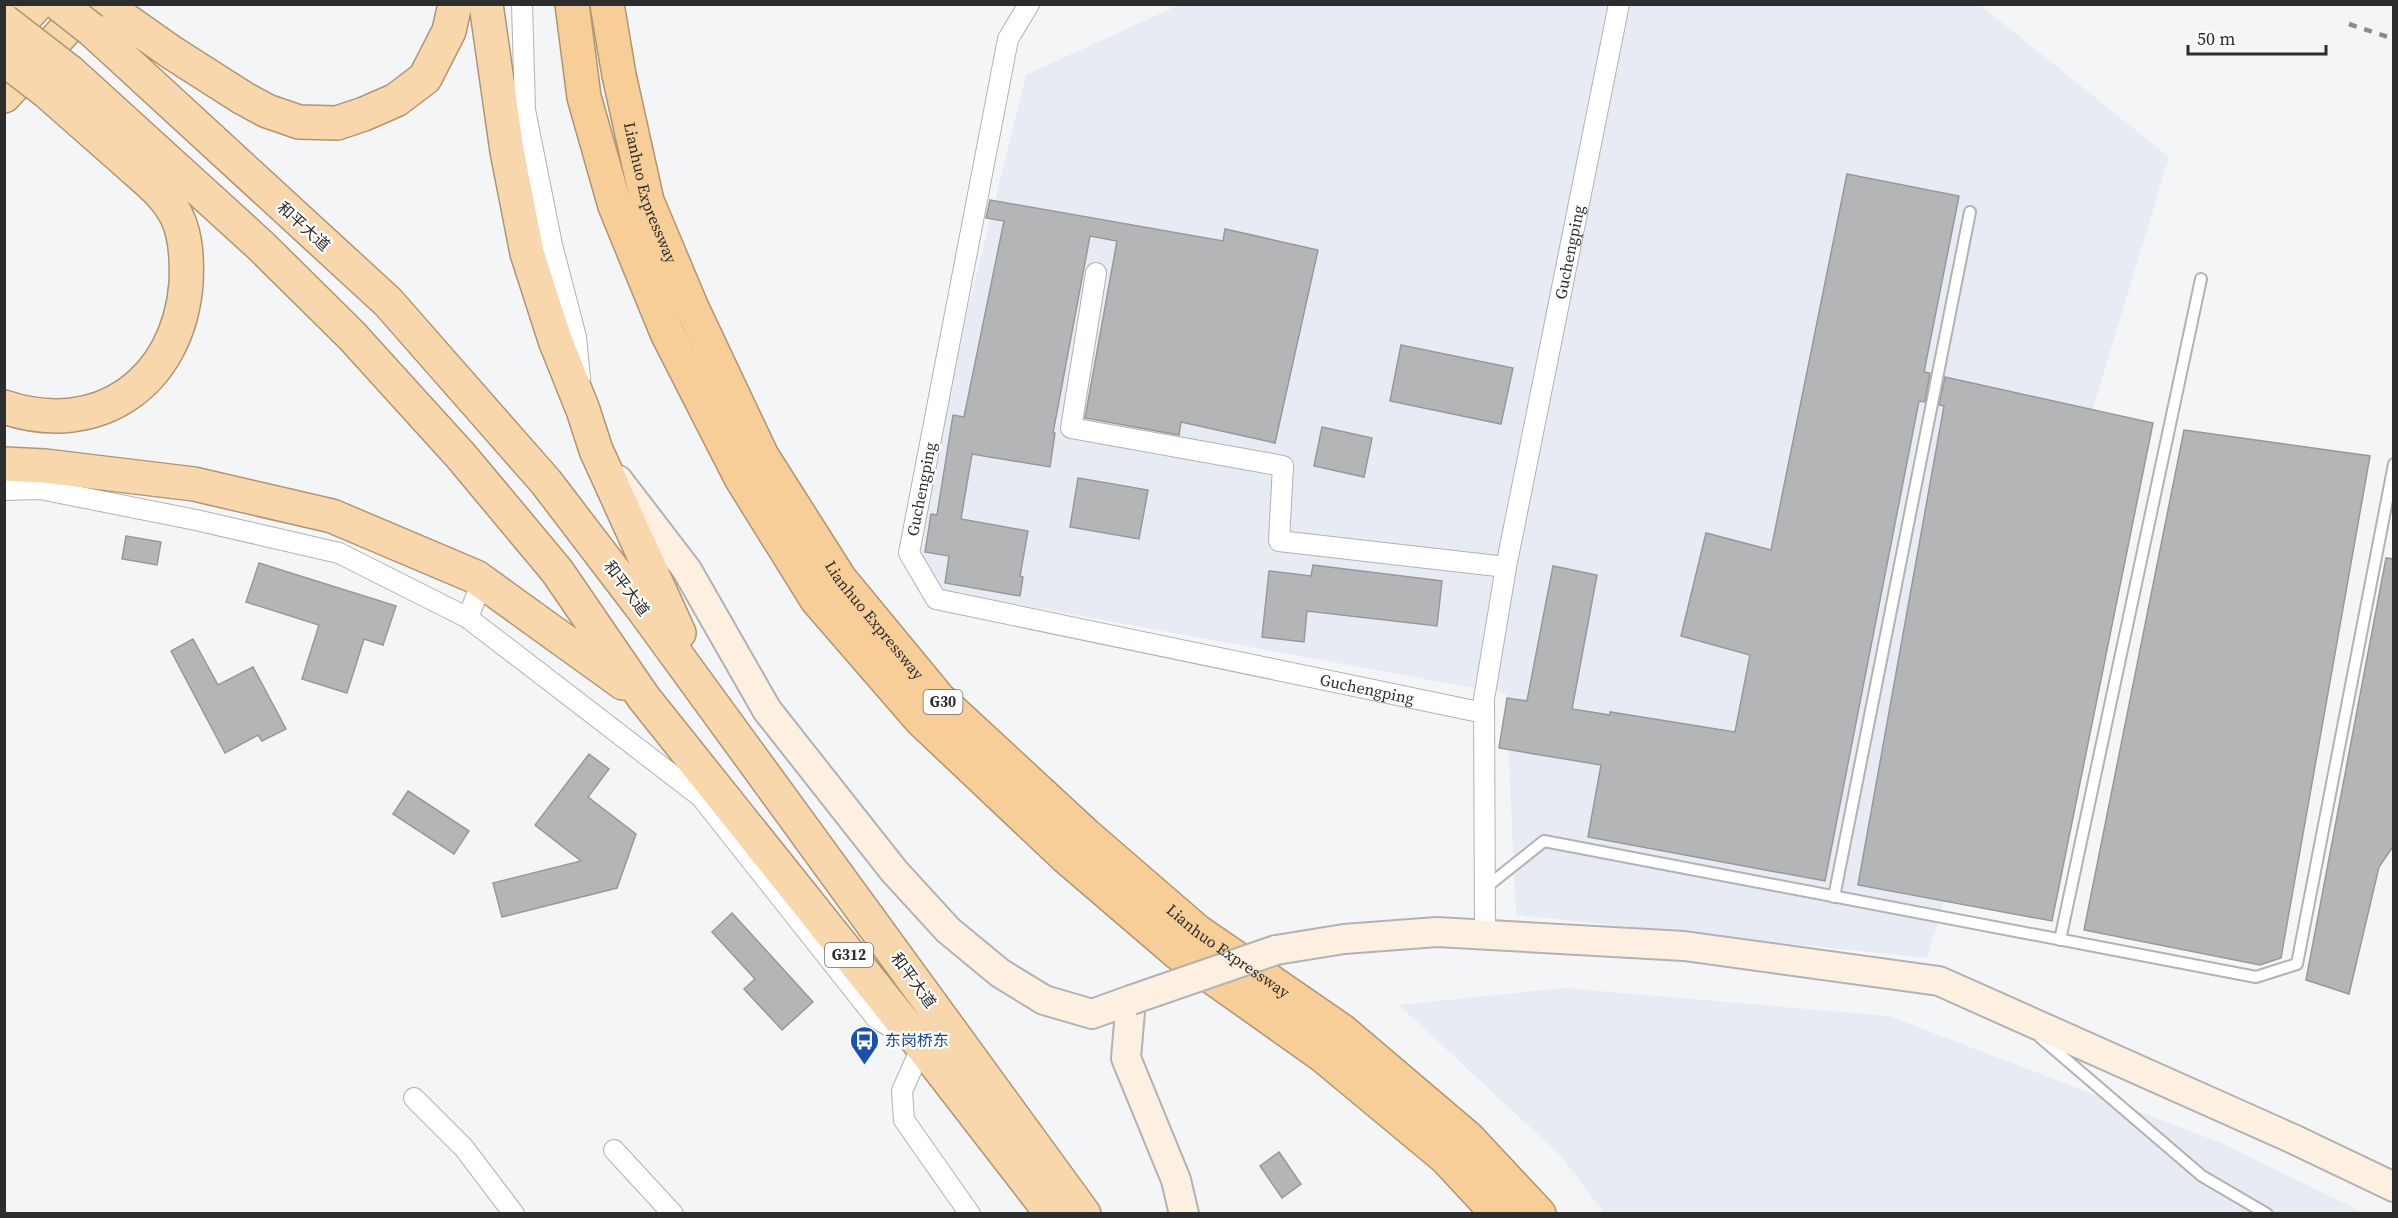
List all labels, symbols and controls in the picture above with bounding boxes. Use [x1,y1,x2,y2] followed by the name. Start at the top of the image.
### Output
[2188,18,2326,56] scale bar
[2197,26,2235,51] text: 50 m
[619,120,683,267] street label: Lianhuo Expressway
[273,196,335,256] street label: 和平大道
[1549,203,1589,301] street label: Guchengping
[901,440,941,538] street label: Guchengping
[599,556,655,620] street label: 和平大道
[820,556,930,685] street label: Lianhuo Expressway
[1318,668,1416,709] street label: Guchengping
[924,690,962,714] road number: G30
[1162,899,1295,1003] street label: Lianhuo Expressway
[825,943,873,967] road number: G312
[886,948,942,1012] street label: 和平大道
[848,1024,880,1066] bus stop icon: 东岗桥东
[885,1029,949,1051] place label: 东岗桥东

